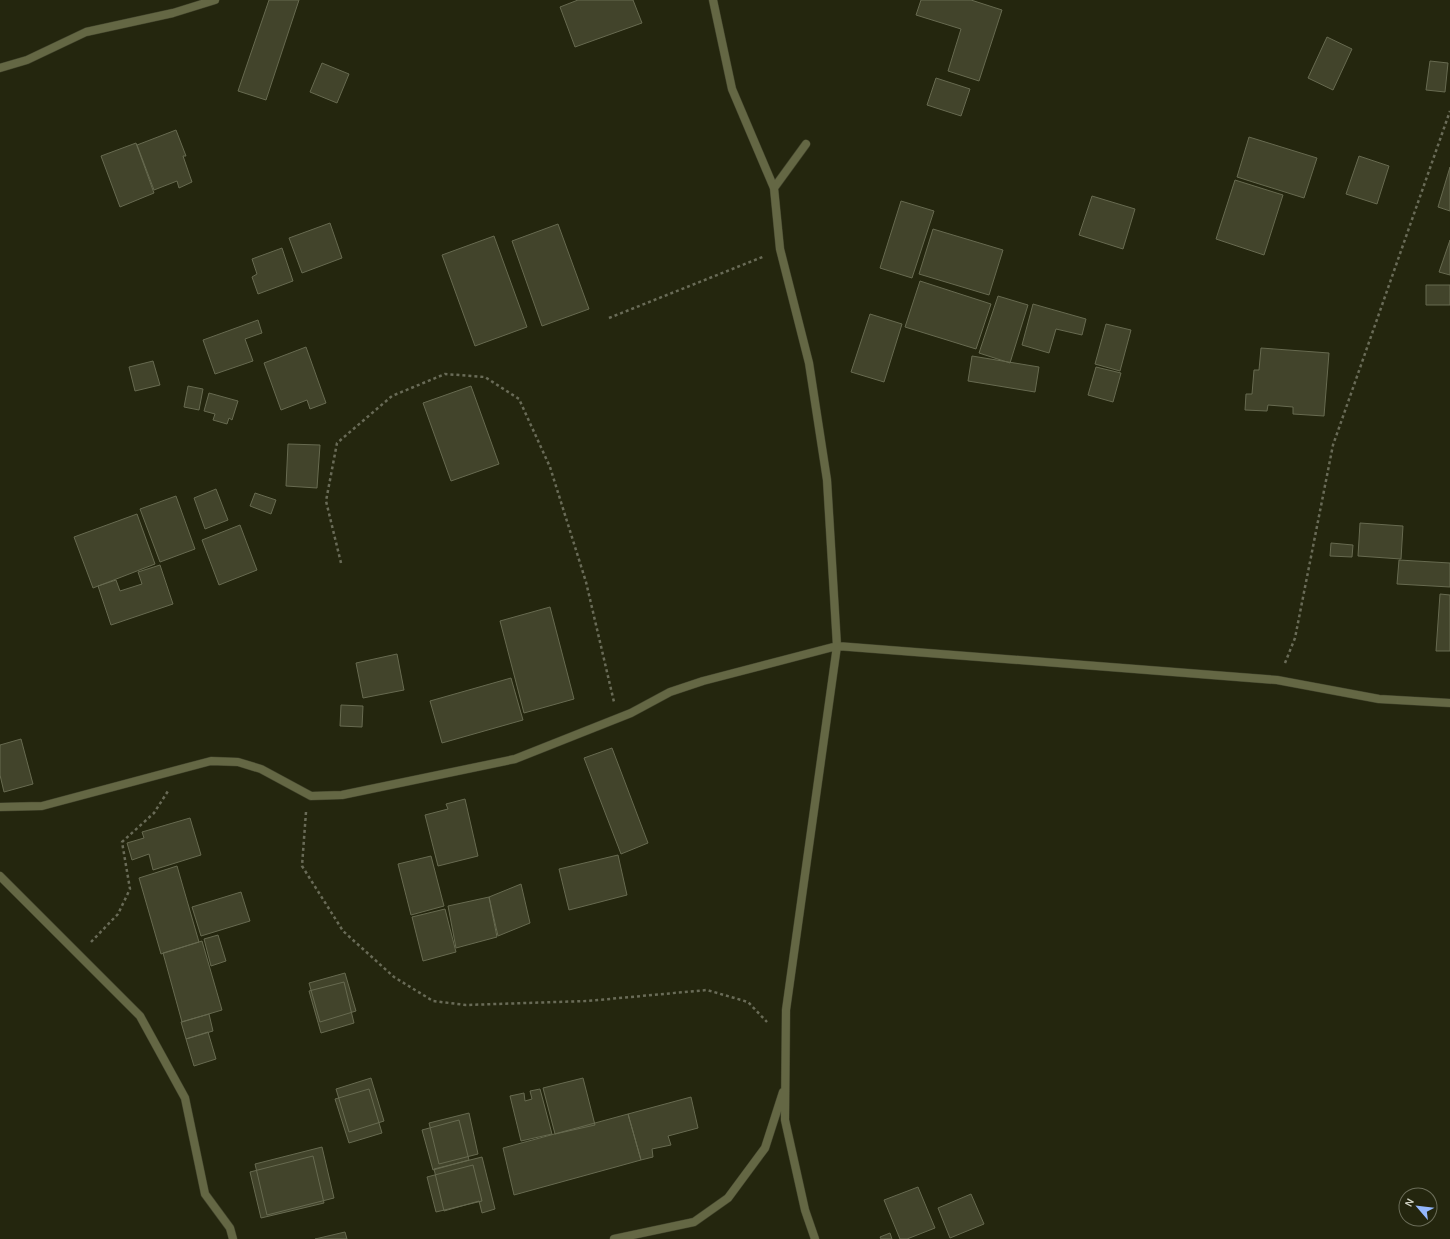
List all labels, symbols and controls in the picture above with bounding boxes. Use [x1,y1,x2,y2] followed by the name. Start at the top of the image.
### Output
[1398,1187,1438,1227] north arrow
[1402,1196,1417,1209] text: N

